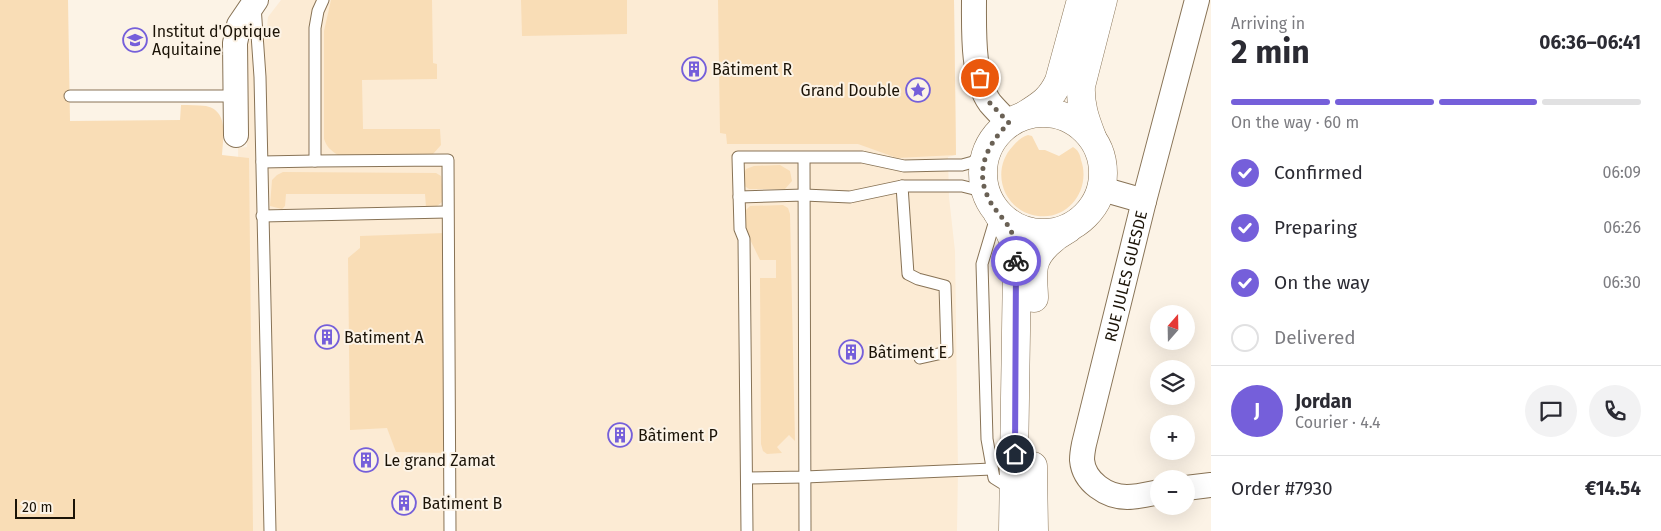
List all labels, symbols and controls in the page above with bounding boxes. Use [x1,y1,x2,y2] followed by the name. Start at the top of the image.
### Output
[1231,14,1305,33] text: Arriving in
[152,22,281,59] place label: Institut d'Optique Aquitaine
[122,27,148,53] school or university icon: Institut d'Optique Aquitaine
[1539,31,1641,54] text: 06:36–06:41
[1231,33,1310,71] text: 2 min
[681,56,707,82] building icon: Bâtiment R
[959,57,1001,99] pin
[712,60,793,79] place label: Bâtiment R
[966,64,994,92] icon: bag
[905,77,931,103] place icon: Grand Double
[801,81,900,100] place label: Grand Double
[1231,113,1359,132] text: On the way · 60 m
[1231,159,1259,187] icon: check
[1274,161,1363,184] text: Confirmed
[1603,163,1641,182] text: 06:09
[1101,209,1151,344] street label: RUE JULES GUESDE
[1231,214,1259,242] icon: check
[1274,216,1357,239] text: Preparing
[1603,218,1641,237] text: 06:26
[991,236,1041,286] courier
[1002,247,1030,275] icon: bike
[1231,269,1259,297] icon: check
[1274,271,1370,294] text: On the way
[1603,273,1641,292] text: 06:30
[1150,305,1195,350] north arrow
[1150,305,1195,515] map controls
[314,324,340,350] building icon: Batiment A
[1274,326,1356,349] text: Delivered
[344,328,425,347] place label: Batiment A
[838,339,864,365] building icon: Bâtiment E
[868,343,947,362] place label: Bâtiment E
[1150,360,1195,405] button: layers
[1525,385,1577,437] button: chat
[1589,385,1641,437] button: phone
[1295,390,1352,413] text: Jordan
[1254,399,1260,422] text: J
[1295,413,1381,432] text: Courier · 4.4
[1150,415,1195,460] button: +
[607,422,633,448] building icon: Bâtiment P
[638,426,718,445] place label: Bâtiment P
[994,433,1036,475] pin
[1001,440,1029,468] icon: home
[353,447,379,473] building icon: Le grand Zamat
[384,451,496,470] place label: Le grand Zamat
[1150,470,1195,515] button: −
[1231,477,1333,500] text: Order #7930
[1585,477,1641,500] text: €14.54
[391,490,417,516] building icon: Batiment B
[422,494,503,513] place label: Batiment B
[15,496,75,519] scale bar
[22,499,52,516] text: 20 m

